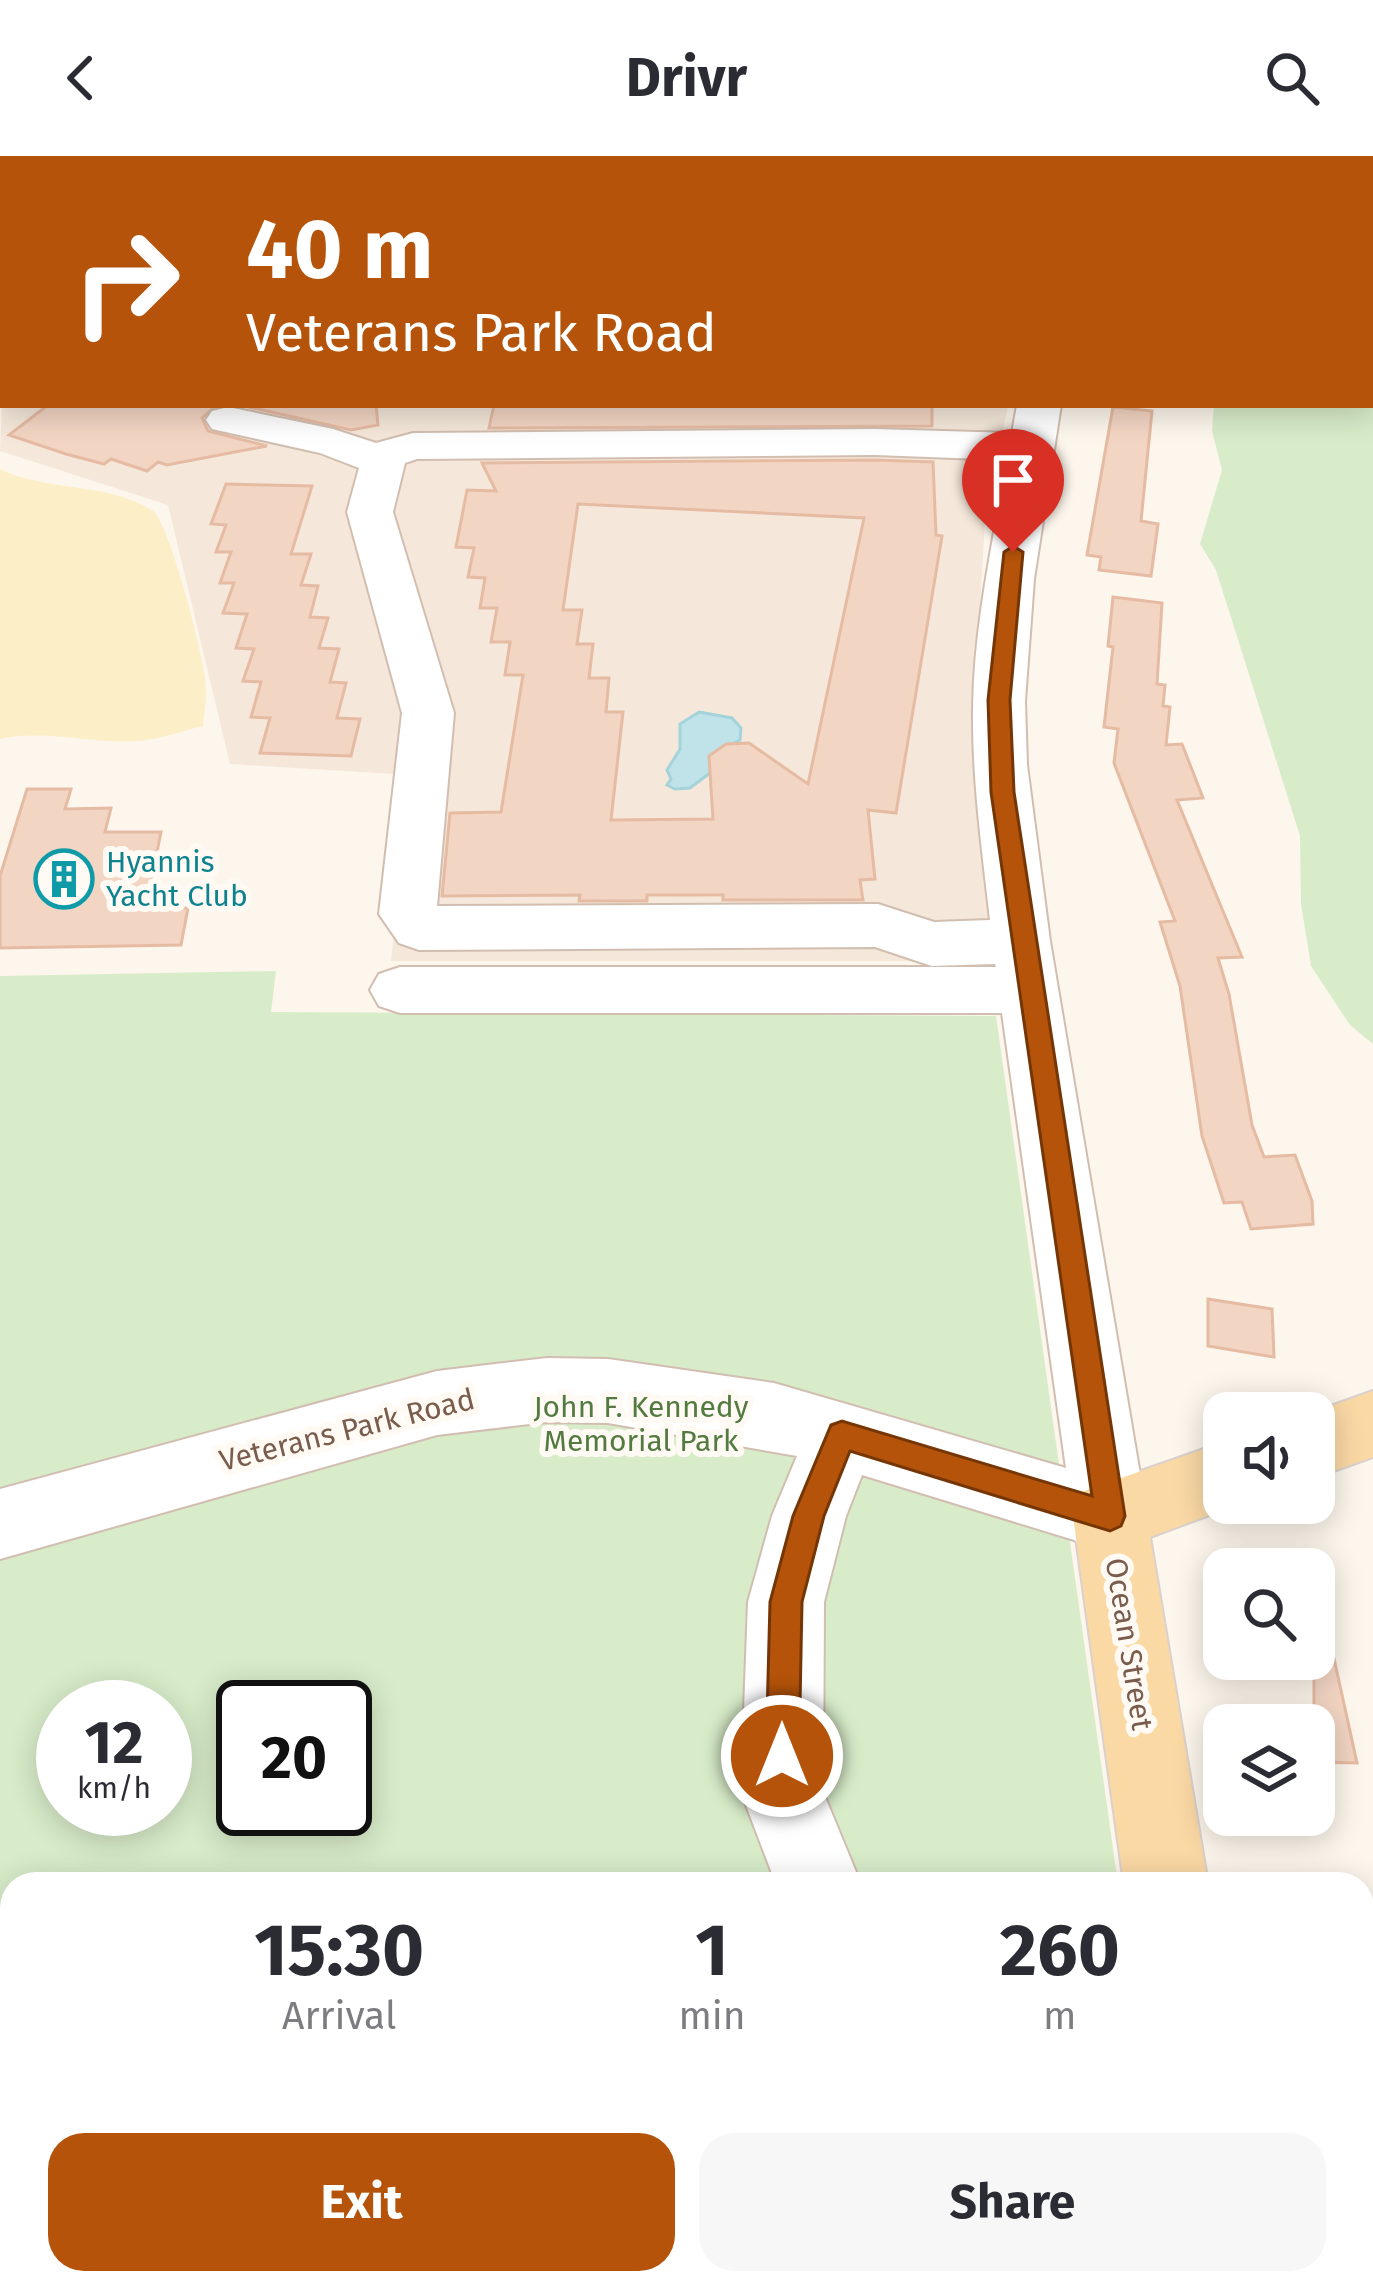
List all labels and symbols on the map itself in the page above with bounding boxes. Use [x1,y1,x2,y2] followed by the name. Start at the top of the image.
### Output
[962,429,1064,552] pin
[106,844,248,914] place label: Hyannis Yacht Club
[33,848,95,910] building icon: Hyannis Yacht Club
[216,1381,478,1479] street label: Veterans Park Road
[533,1389,749,1459] park label: John F. Kennedy Memorial Park
[1098,1555,1160,1733] street label: Ocean Street
[216,1680,372,1836] speed limit sign: 20
[719,1693,845,1819] position arrow

